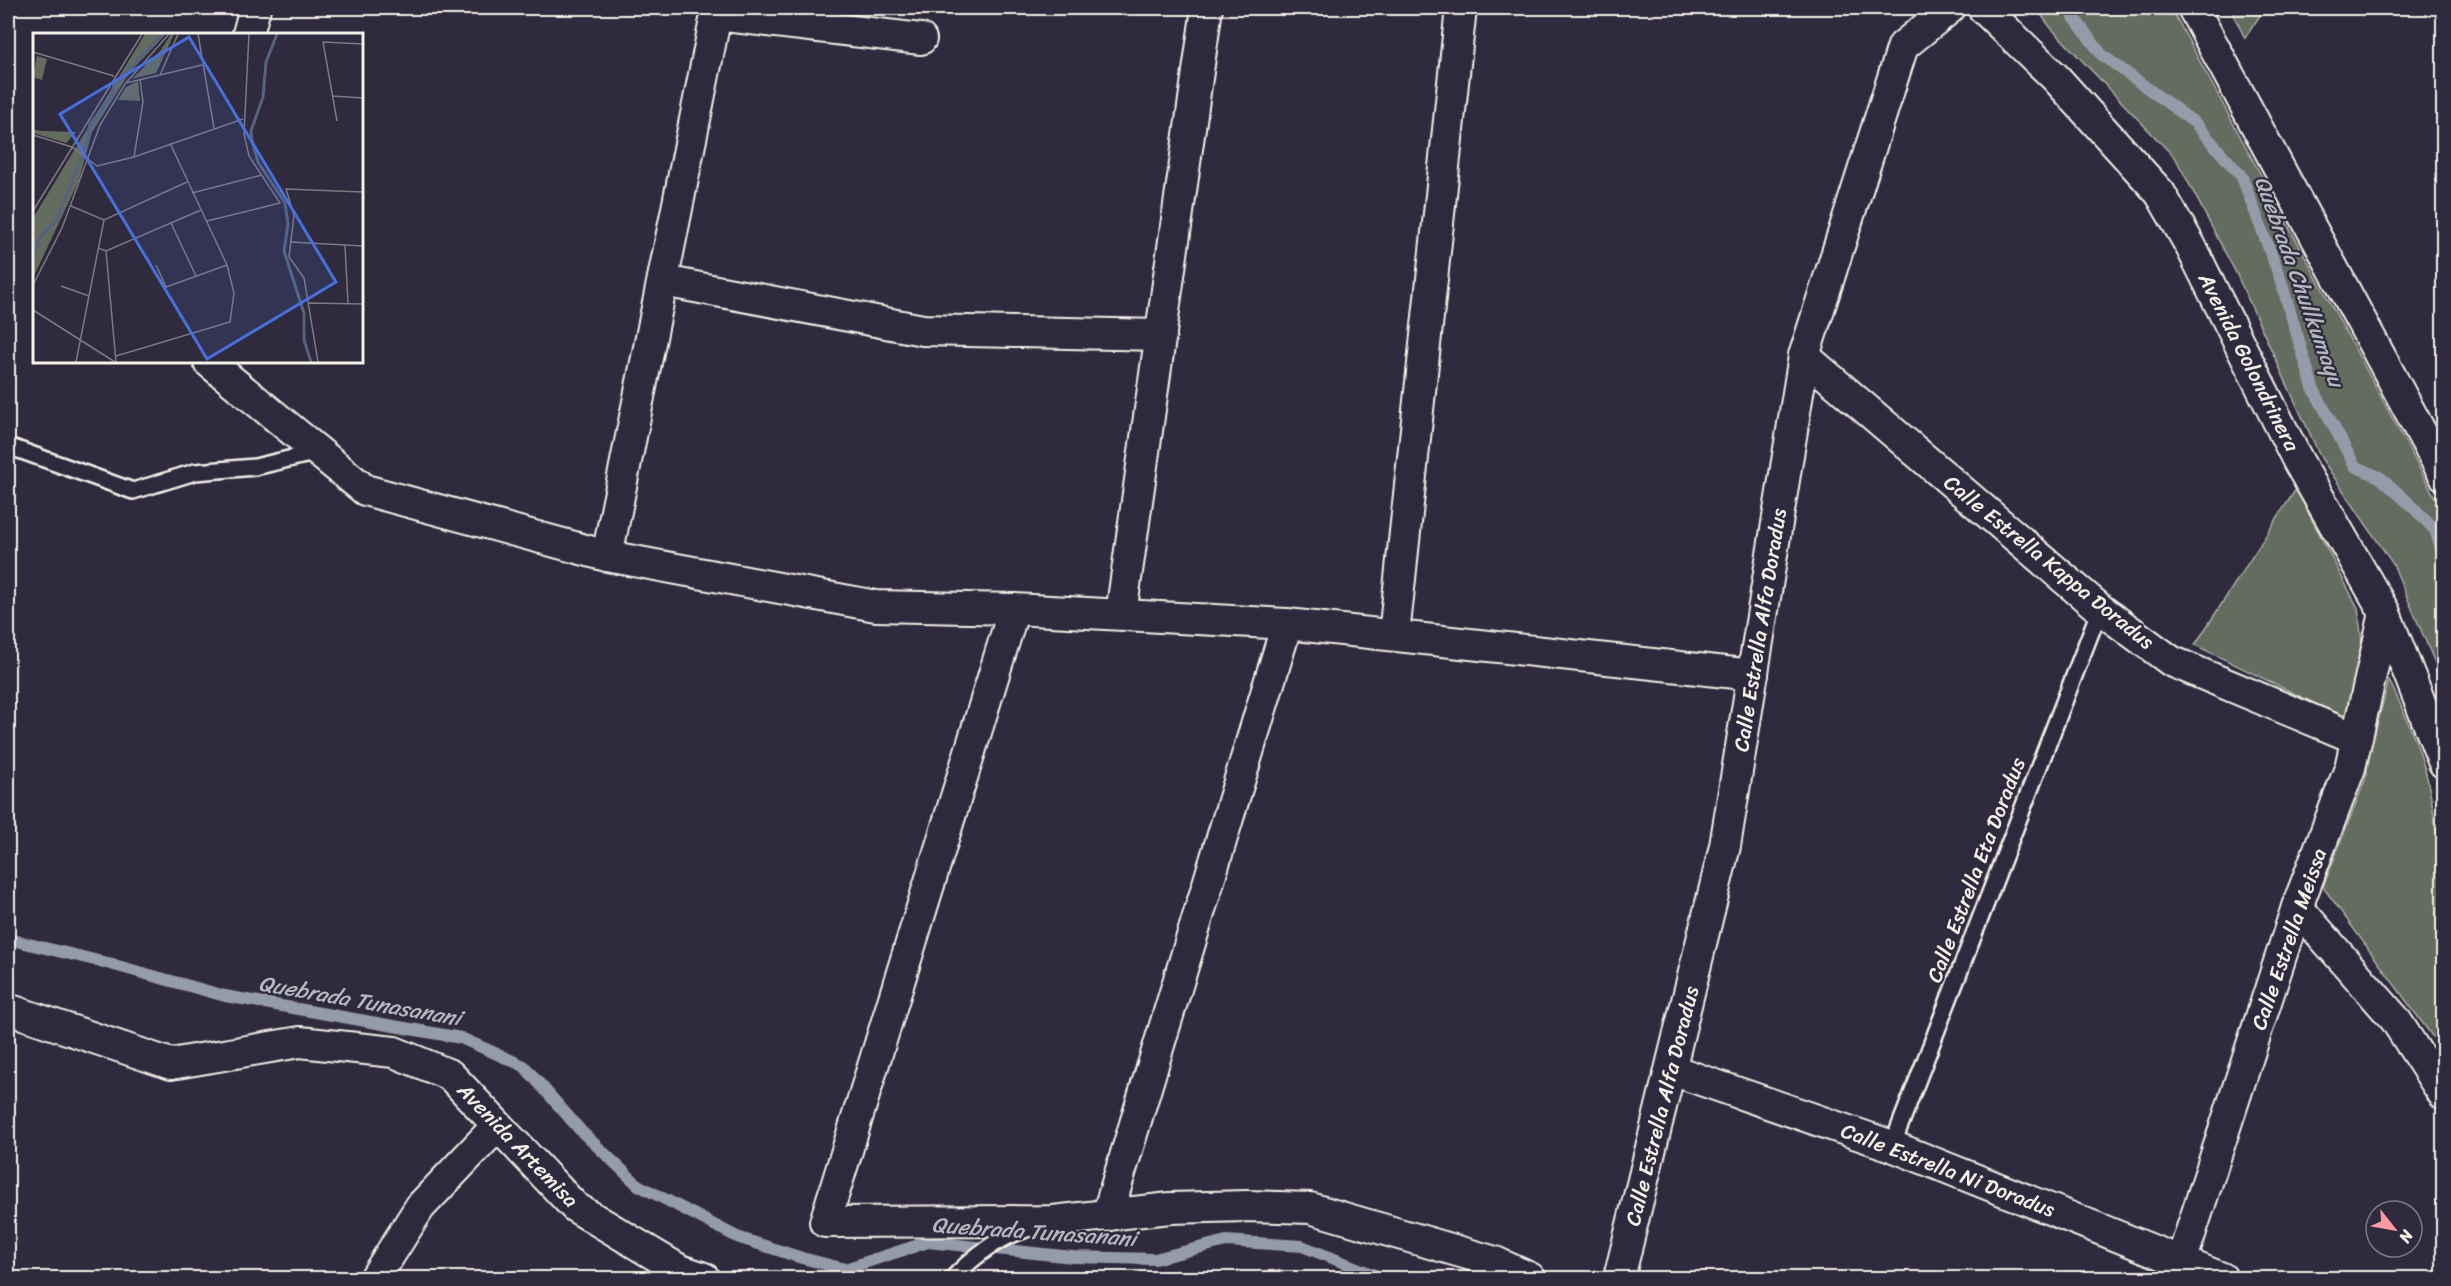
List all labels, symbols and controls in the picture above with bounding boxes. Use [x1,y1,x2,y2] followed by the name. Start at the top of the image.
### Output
[33,33,363,363] inset map
[2243,170,2357,395] water label: Quebrada Chullkumayu
[2187,265,2311,459] street label: Avenida Golondrinera
[1935,465,2163,660] street label: Calle Estrella Kappa Doradus
[1722,505,1798,754] street label: Calle Estrella Alfa Doradus
[1915,751,2037,988] street label: Calle Estrella Eta Doradus
[2240,842,2338,1035] street label: Calle Estrella Meissa
[256,963,468,1038] water label: Quebrada Tunasanani
[1614,982,1710,1230] street label: Calle Estrella Alfa Doradus
[447,1072,589,1217] street label: Avenida Artemisa
[1835,1112,2061,1229] street label: Calle Estrella Ni Doradus
[2364,1199,2424,1259] north arrow
[930,1205,1141,1258] water label: Quebrada Tunasanani
[2391,1223,2422,1249] text: N

